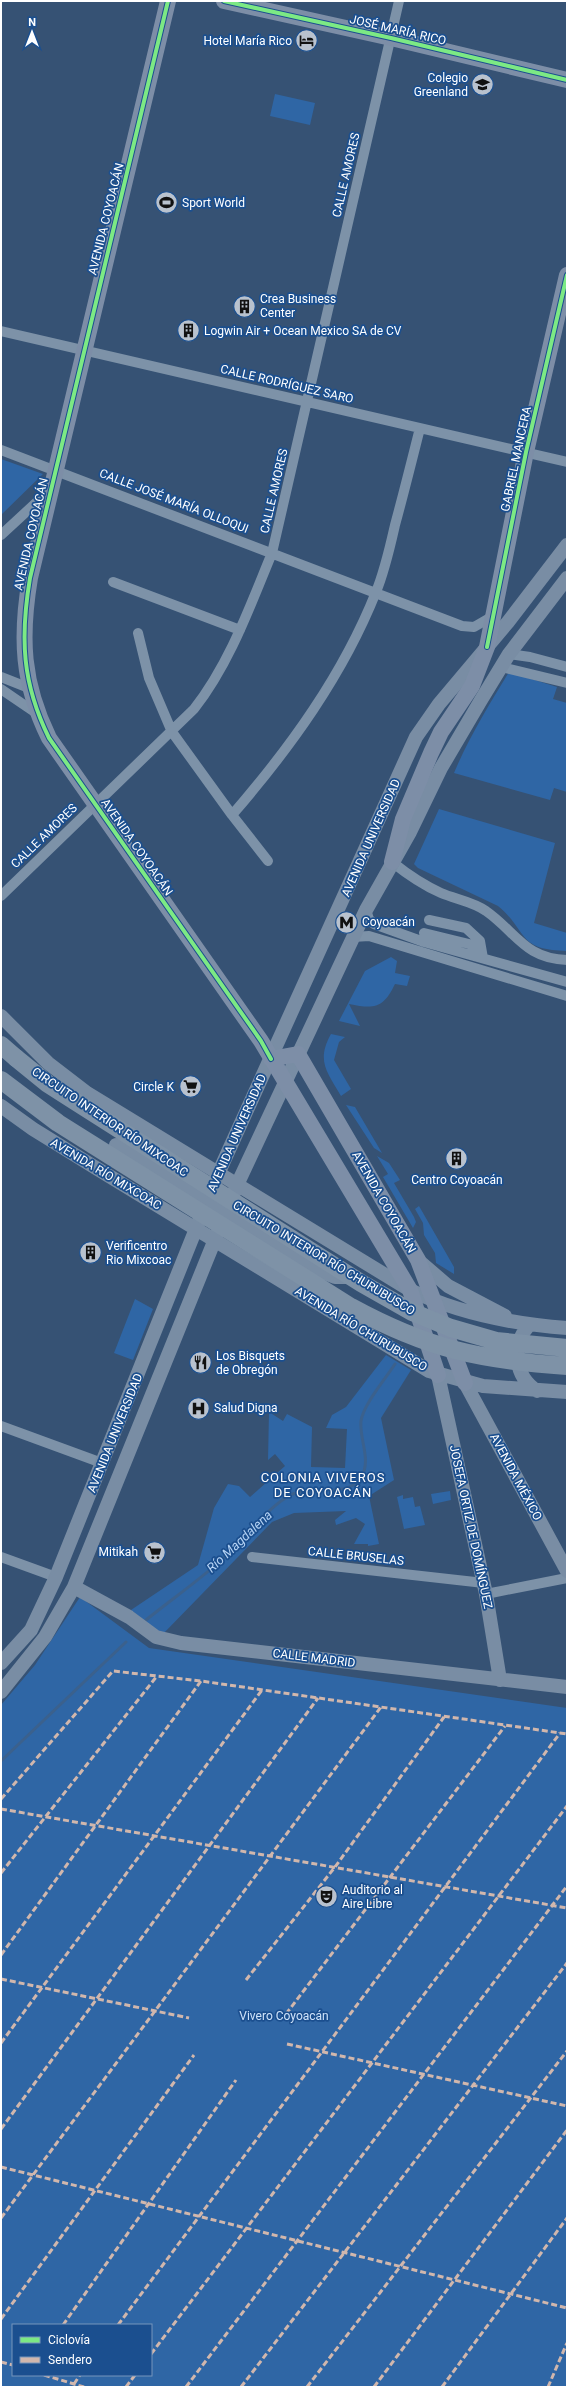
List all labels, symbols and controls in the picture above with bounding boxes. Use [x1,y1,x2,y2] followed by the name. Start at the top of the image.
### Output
[348,11,448,48] street label: JOSÉ MARÍA RICO
[12,12,52,52] north arrow
[28,16,36,29] text: N
[294,28,320,54] hotel icon: Hotel María Rico
[203,34,292,48] place label: Hotel María Rico
[414,71,468,99] place label: Colegio Greenland
[470,72,496,98] school or university icon: Colegio Greenland
[329,131,363,219] street label: CALLE AMORES
[84,161,127,277] street label: AVENIDA COYOACÁN
[153,190,179,216] sports icon: Sport World
[182,196,245,210] place label: Sport World
[260,292,336,320] place label: Crea Business Center
[232,293,258,319] building icon: Crea Business Center
[175,318,201,344] building icon: Logwin Air + Ocean Mexico SA de CV
[204,324,402,338] place label: Logwin Air + Ocean Mexico SA de CV
[219,361,355,406] street label: CALLE RODRÍGUEZ SARO
[498,405,534,513] street label: GABRIEL MANCERA
[257,447,291,535] street label: CALLE AMORES
[98,465,251,536] street label: CALLE JOSÉ MARÍA OLLOQUI
[10,476,51,592] street label: AVENIDA COYOACÁN
[339,777,403,899] street label: AVENIDA UNIVERSIDAD
[98,795,177,898] street label: AVENIDA COYOACÁN
[8,801,80,871] street label: CALLE AMORES
[333,909,359,935] metro station icon: Coyoacán
[362,915,415,929] place label: Coyoacán
[29,1064,191,1180] street label: CIRCUITO INTERIOR RÍO MIXCOAC
[205,1072,269,1194] street label: AVENIDA UNIVERSIDAD
[177,1074,203,1100] supermarket icon: Circle K
[133,1080,174,1094] place label: Circle K
[48,1134,165,1213] street label: AVENIDA RÍO MIXCOAC
[444,1146,470,1172] building icon: Centro Coyoacán
[349,1148,420,1255] street label: AVENIDA COYOACÁN
[411,1173,503,1187] place label: Centro Coyoacán
[230,1197,418,1318] street label: CIRCUITO INTERIOR RÍO CHURUBUSCO
[106,1239,171,1267] place label: Verificentro Rio Mixcoac
[78,1240,104,1266] building icon: Verificentro Rio Mixcoac
[292,1283,430,1374] street label: AVENIDA RÍO CHURUBUSCO
[216,1349,285,1377] place label: Los Bisquets de Obregón
[188,1350,214,1376] restaurant icon: Los Bisquets de Obregón
[85,1371,145,1495] street label: AVENIDA UNIVERSIDAD
[185,1395,211,1421] hospital icon: Salud Digna
[214,1401,278,1415] place label: Salud Digna
[487,1431,546,1523] street label: AVENIDA MÉXICO
[447,1444,496,1610] street label: JOSEFA ORTIZ DE DOMÍNGUEZ
[261,1470,385,1500] district label: COLONIA VIVEROS DE COYOACÁN
[204,1507,275,1575] water label: Río Magdalena
[141,1539,167,1565] supermarket icon: Mitikah
[307,1544,405,1568] street label: CALLE BRUSELAS
[99,1545,138,1559] place label: Mitikah
[272,1646,356,1670] street label: CALLE MADRID
[342,1883,403,1911] place label: Auditorio al Aire Libre
[314,1884,340,1910] theatre icon: Auditorio al Aire Libre
[239,2009,329,2023] park label: Vivero Coyoacán
[12,2324,152,2376] legend
[48,2333,90,2347] text: Ciclovía
[48,2353,92,2367] text: Sendero

